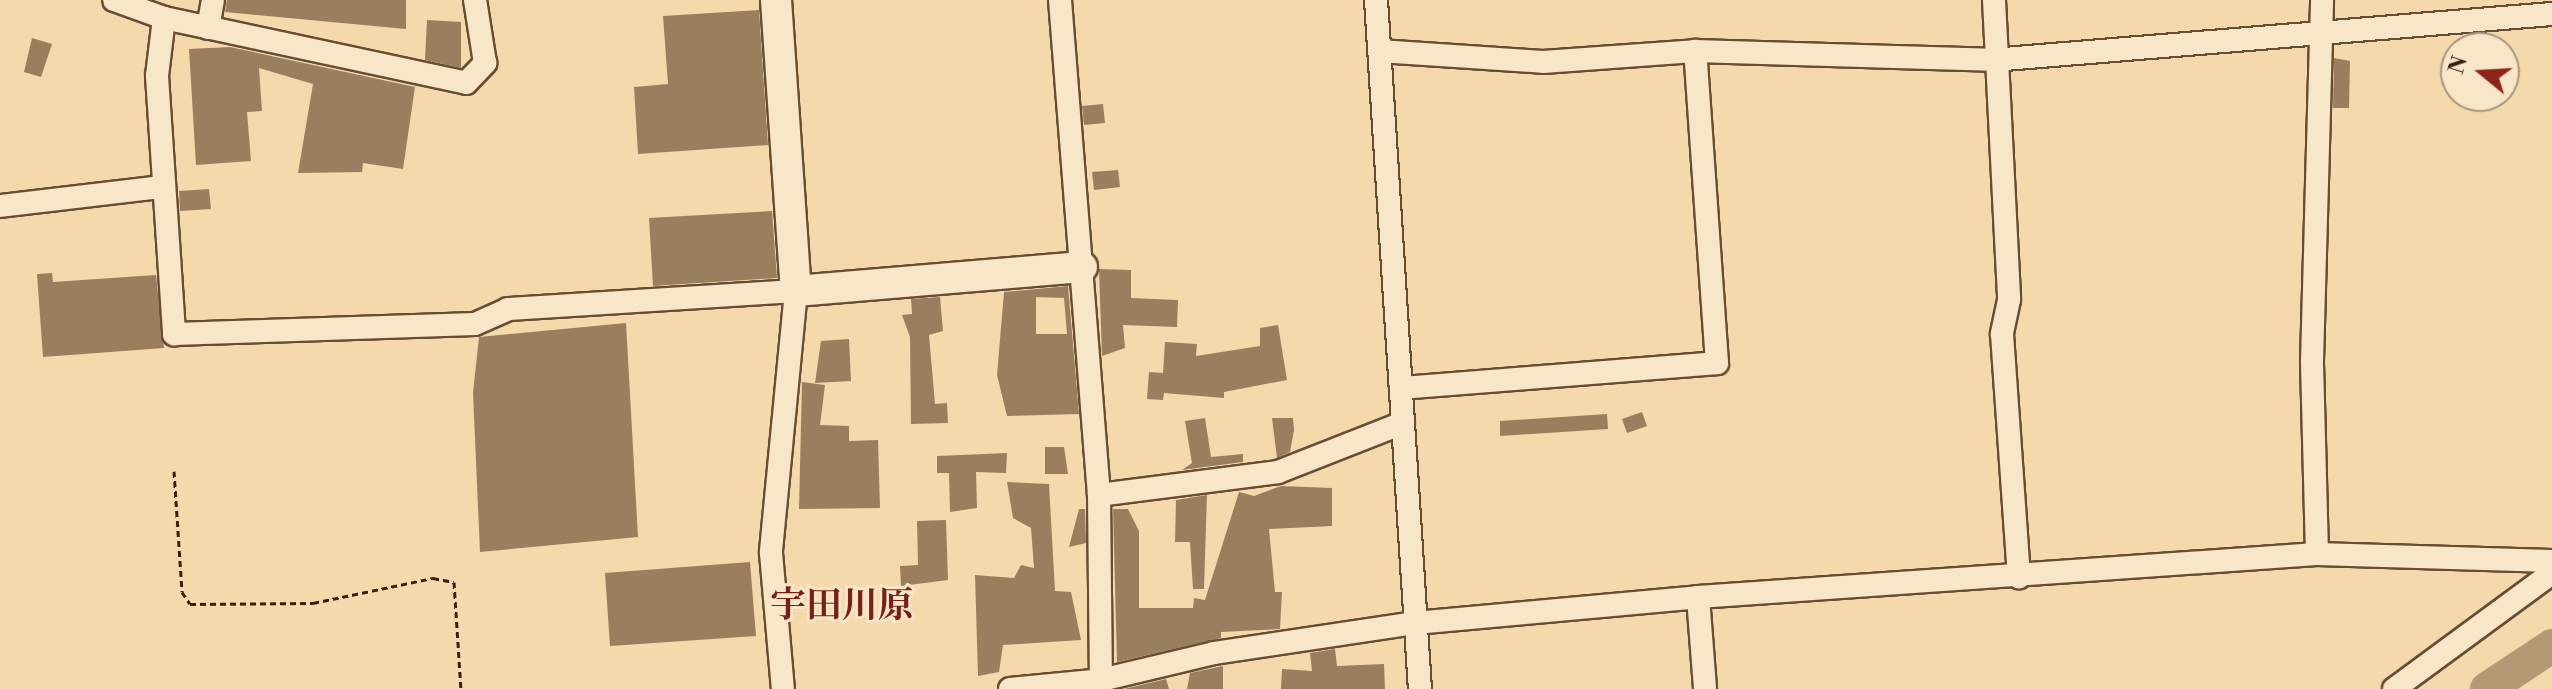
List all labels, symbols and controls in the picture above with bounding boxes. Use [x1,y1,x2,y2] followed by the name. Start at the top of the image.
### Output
[2440,32,2520,112] north arrow
[2443,53,2474,77] text: N
[770,585,914,629] district label: 宇田川原

